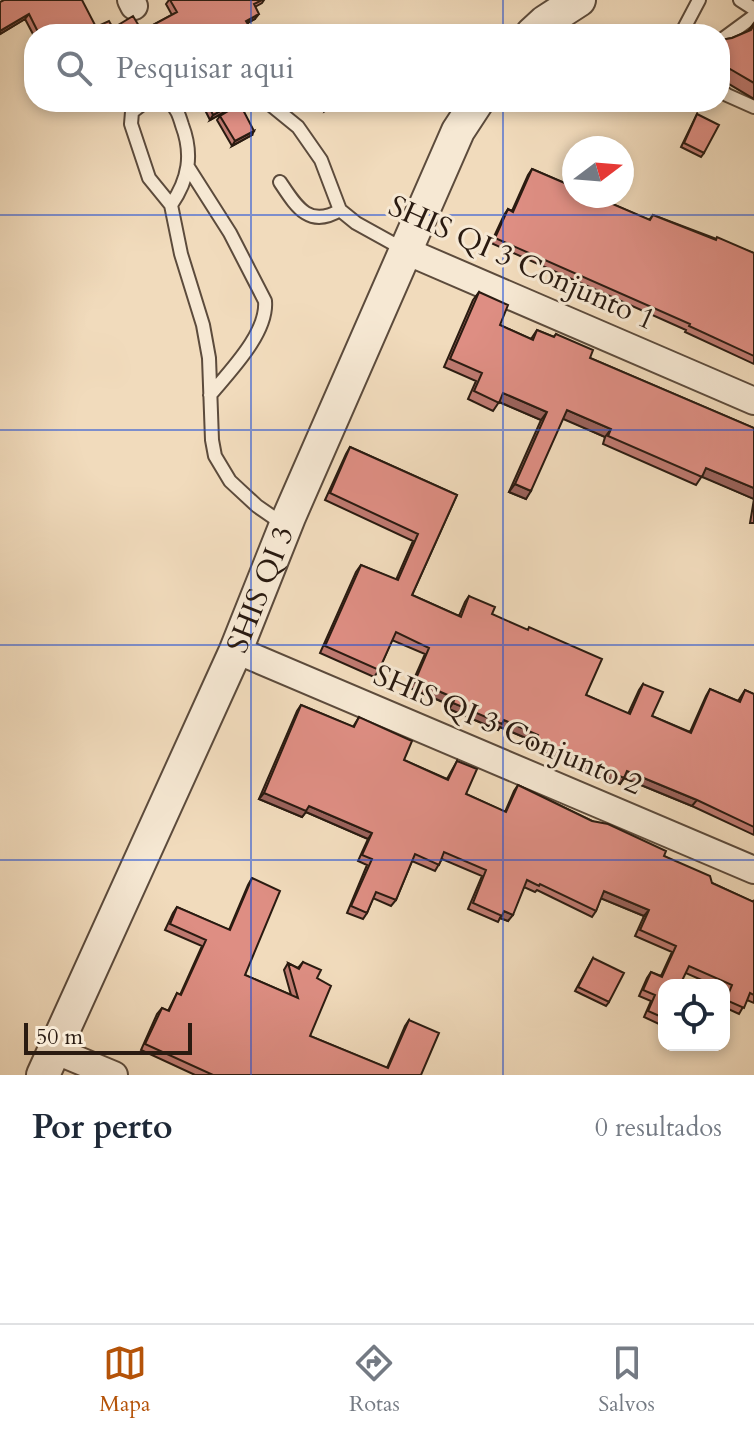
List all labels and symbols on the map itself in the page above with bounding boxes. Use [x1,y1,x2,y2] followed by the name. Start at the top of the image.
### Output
[562,136,634,208] north arrow
[382,186,662,340] street label: SHIS QI 3 Conjunto 1
[216,520,304,659] street label: SHIS QI 3
[367,655,649,805] street label: SHIS QI 3 Conjunto 2
[24,1019,192,1055] scale bar

